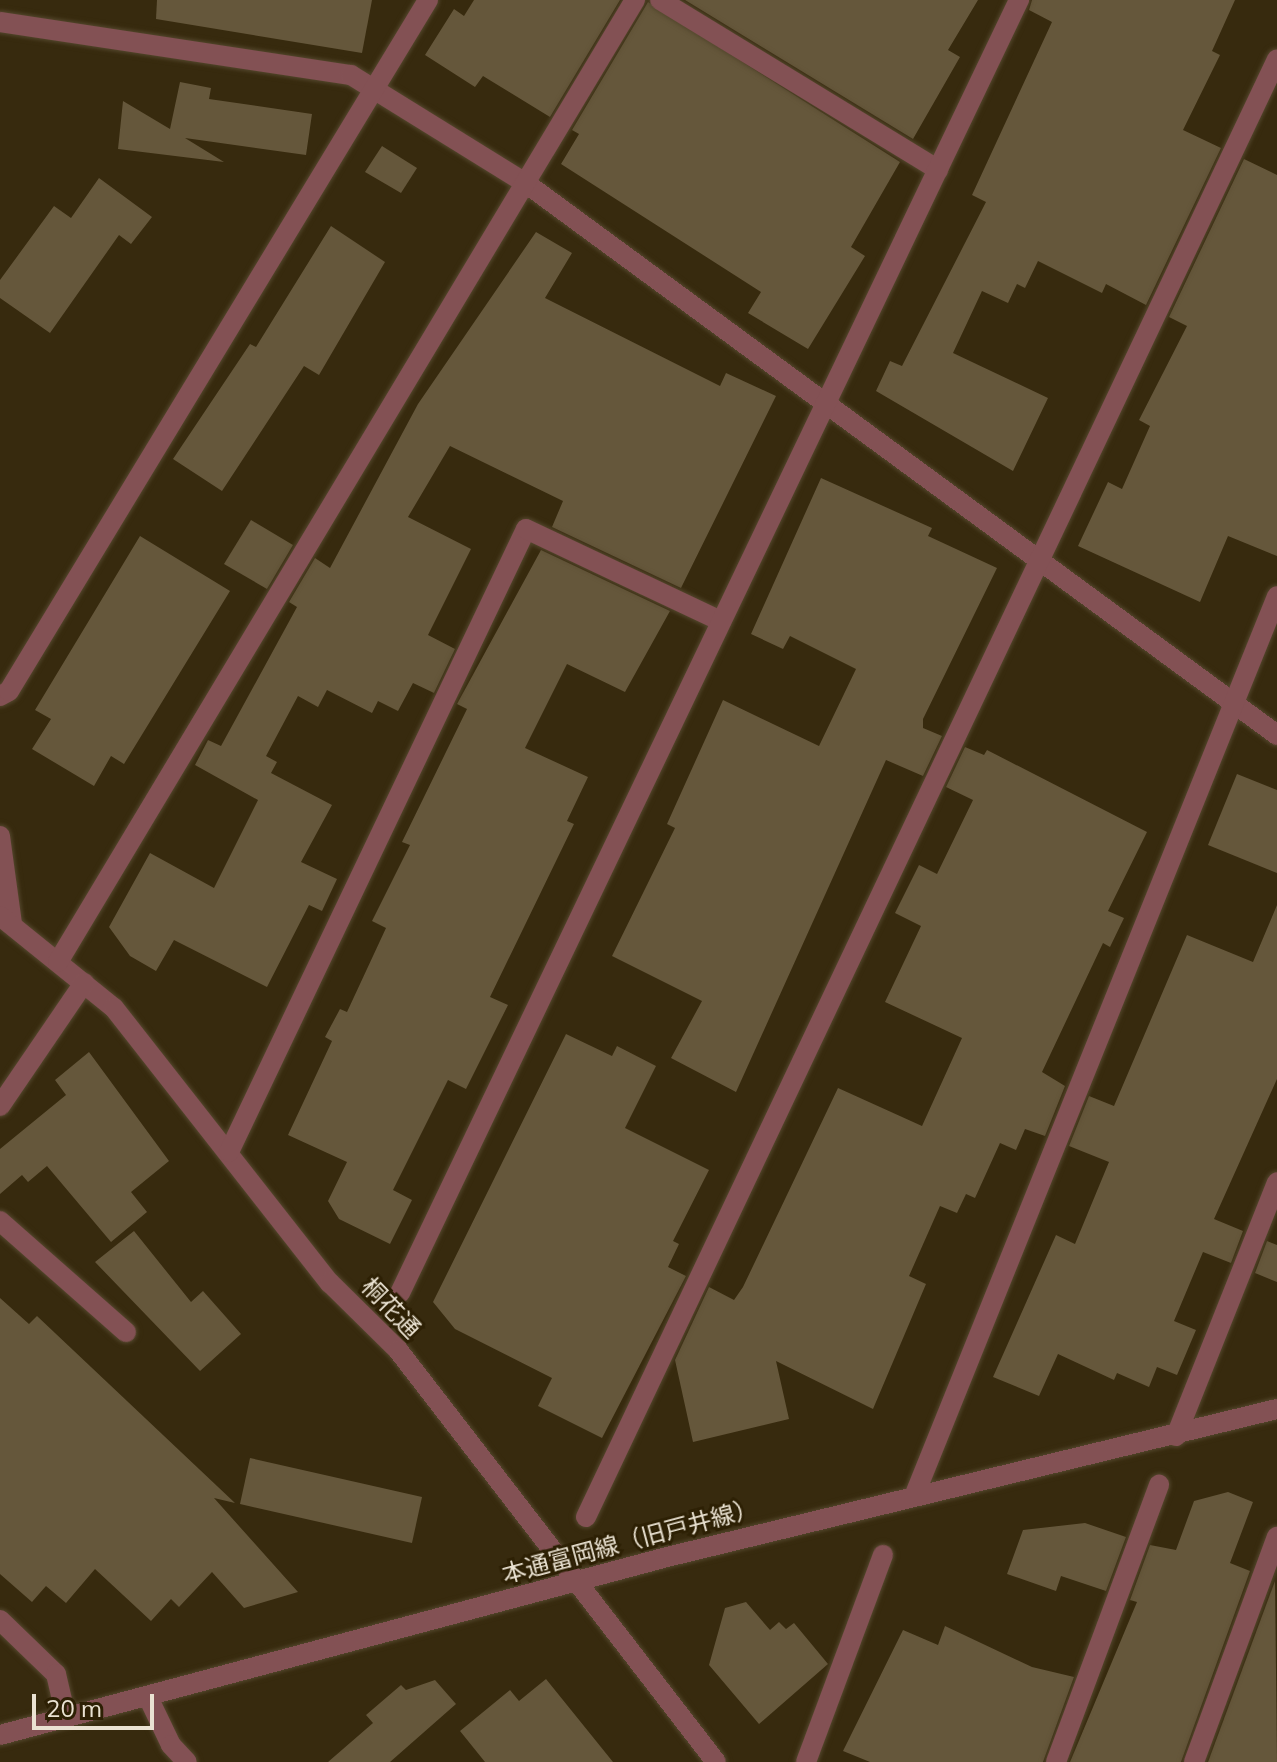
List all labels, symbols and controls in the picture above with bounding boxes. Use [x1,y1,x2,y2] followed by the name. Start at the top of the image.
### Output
[356,1272,426,1344] street label: 桐花通
[499,1493,761,1589] street label: 本通富岡線（旧戸井線）
[36,1678,158,1728] scale bar
[46,1693,102,1723] text: 20 m

